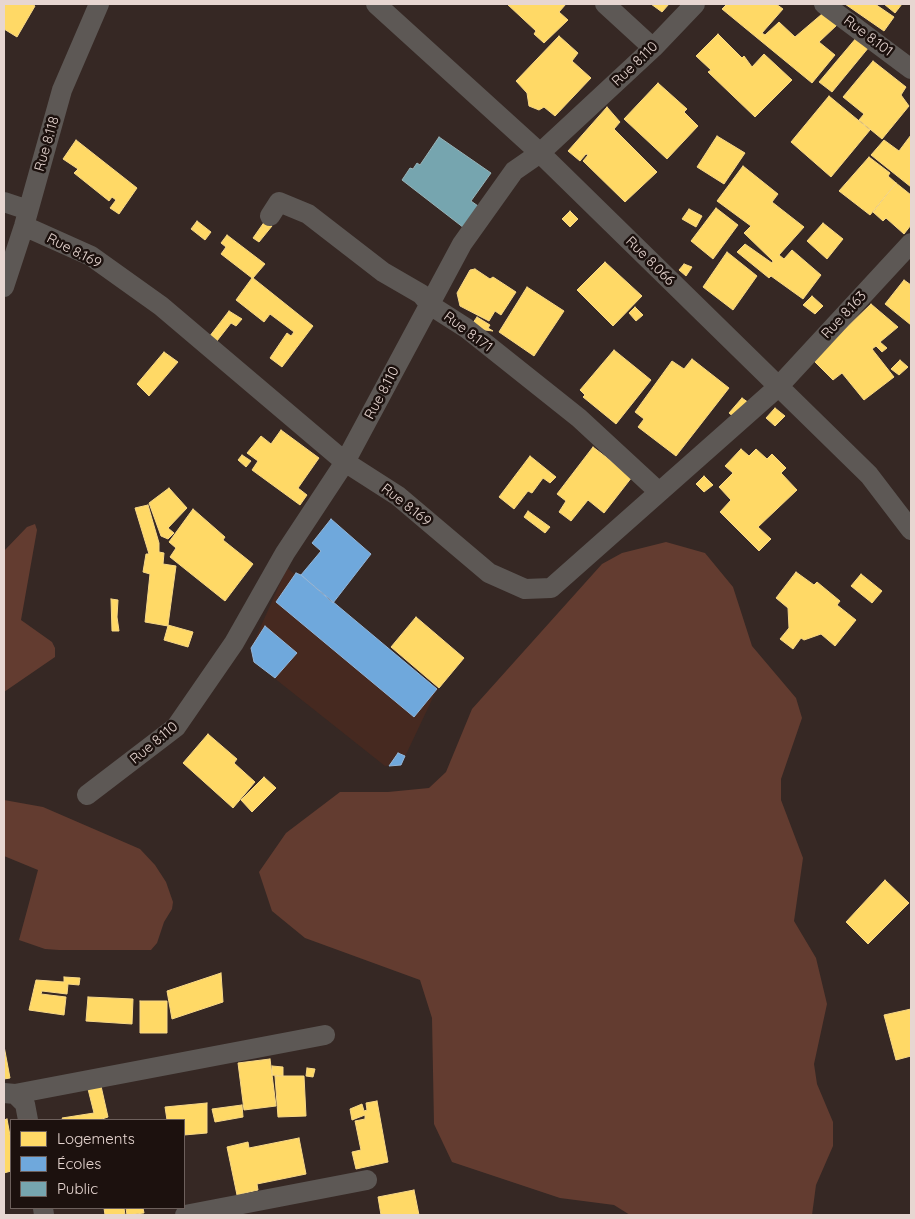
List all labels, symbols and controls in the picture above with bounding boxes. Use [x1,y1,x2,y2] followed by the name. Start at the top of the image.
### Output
[840,12,896,60] street label: Rue 8.101
[609,38,661,90] street label: Rue 8.110
[31,115,63,173] street label: Rue 8.118
[44,230,104,272] street label: Rue 8.169
[622,233,678,289] street label: Rue 8.066
[818,288,870,342] street label: Rue 8.163
[440,308,496,356] street label: Rue 8.171
[361,364,403,422] street label: Rue 8.110
[378,480,434,530] street label: Rue 8.169
[127,718,181,768] street label: Rue 8.110
[10,1119,185,1209] legend
[57,1129,135,1148] text: Logements
[57,1154,101,1173] text: Écoles
[57,1179,98,1198] text: Public

